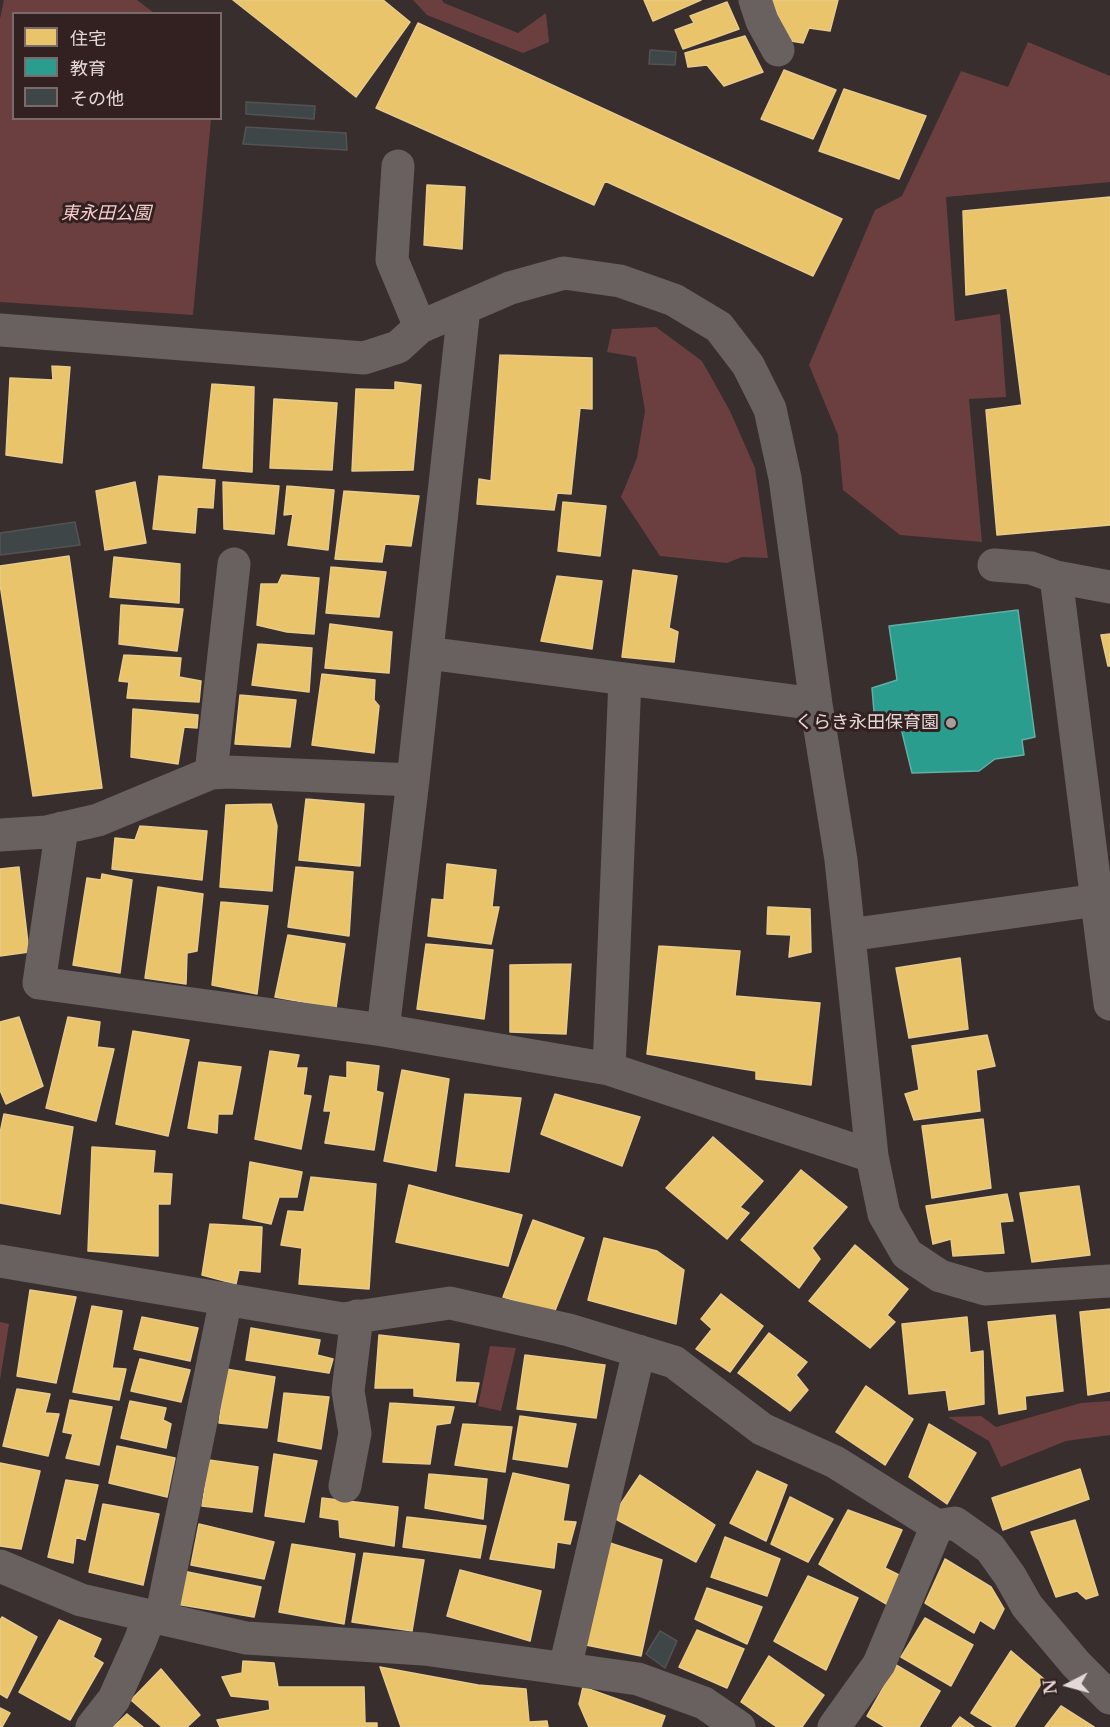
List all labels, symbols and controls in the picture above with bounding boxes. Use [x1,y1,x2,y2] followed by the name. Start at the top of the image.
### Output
[12,12,222,120] legend
[70,28,106,50] text: 住宅
[70,58,106,80] text: 教育
[70,88,124,110] text: その他
[61,203,151,225] park label: 東永田公園
[795,712,939,734] place label: くらき永田保育園
[944,716,958,730] marker: くらき永田保育園
[1038,1655,1098,1715] north arrow
[1039,1678,1061,1695] text: N

